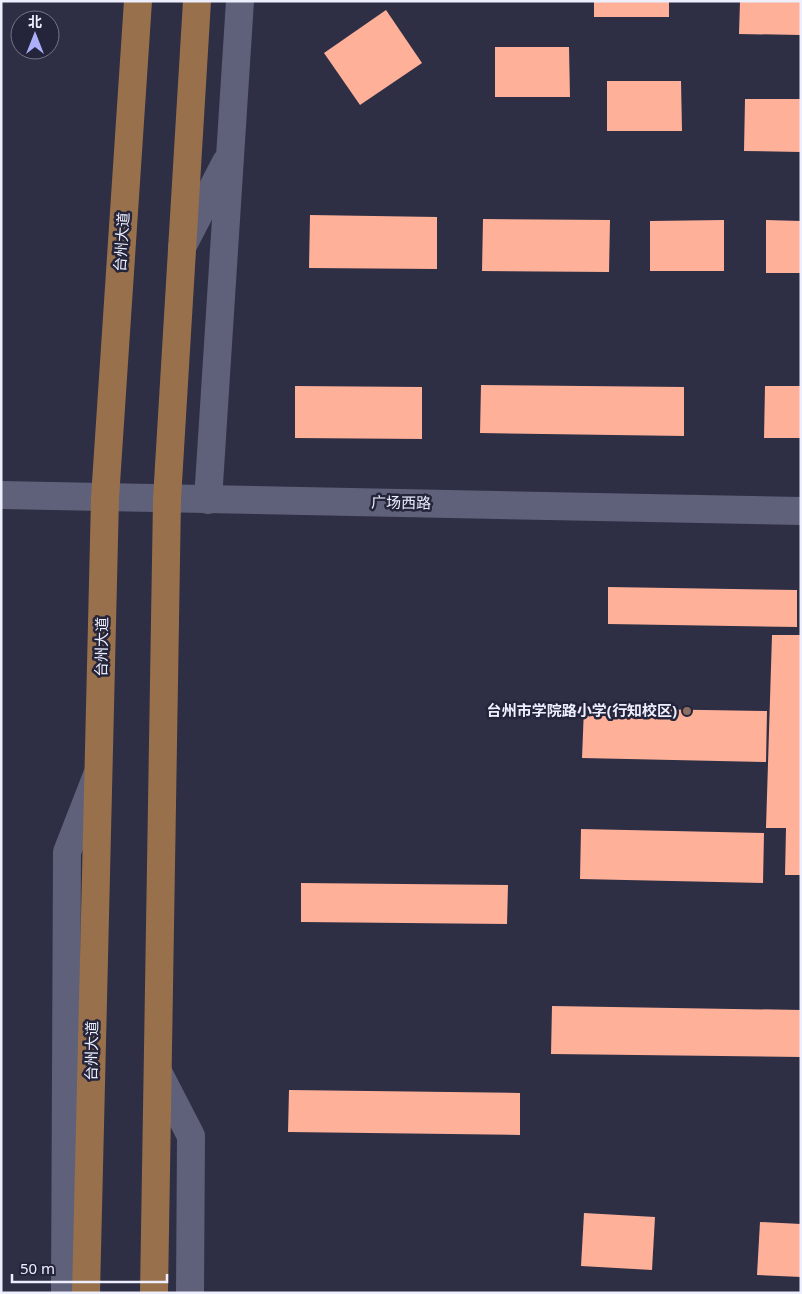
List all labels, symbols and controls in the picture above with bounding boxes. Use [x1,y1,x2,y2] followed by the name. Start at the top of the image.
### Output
[10,10,60,60] north arrow
[28,12,42,31] text: 北
[109,211,133,273] street label: 台州大道
[371,491,431,513] street label: 广场西路
[90,617,112,677] street label: 台州大道
[487,700,677,720] place label: 台州市学院路小学(行知校区)
[681,705,693,717] marker: 台州市学院路小学(行知校区)
[80,1021,102,1081] street label: 台州大道
[12,1252,168,1284] scale bar
[20,1258,55,1278] text: 50 m

